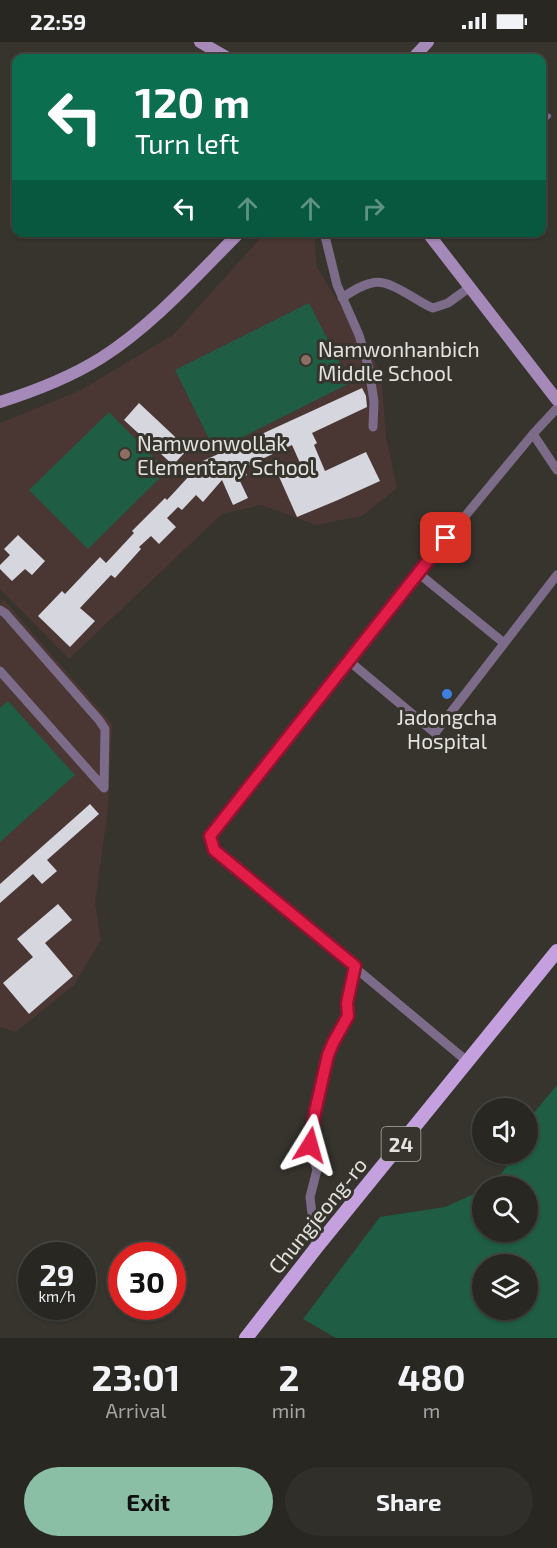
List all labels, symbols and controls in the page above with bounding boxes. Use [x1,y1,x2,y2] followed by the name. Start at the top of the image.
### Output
[30,8,86,34] text: 22:59
[135,76,250,126] text: 120 m
[36,78,114,156] icon: left
[135,127,239,159] text: Turn left
[168,192,201,225] icon: left
[231,192,264,225] icon: ahead
[294,192,327,225] icon: ahead
[357,192,390,225] icon: right
[318,336,480,385] place label: Namwonhanbich Middle School
[299,353,313,367] marker: Namwonhanbich Middle School
[137,430,317,479] place label: Namwonwollak Elementary School
[118,447,132,461] marker: Namwonwollak Elementary School
[420,512,471,563] pin
[429,521,462,554] icon: arrive
[440,687,454,701] marker: Jadongcha Hospital
[397,704,497,753] place label: Jadongcha Hospital
[472,1098,538,1320] map controls
[472,1098,538,1164] button: sound
[278,1113,342,1177] position arrow
[382,1127,420,1161] road number: 24
[263,1152,372,1279] street label: Chungjeong-ro
[472,1176,538,1242] button: search
[108,1242,186,1320] speed limit sign: 30
[472,1254,538,1320] button: layers
[39,1256,75,1292] text: 29
[38,1287,76,1305] text: km/h
[91,1355,180,1398] text: 23:01
[278,1355,299,1398] text: 2
[397,1355,466,1398] text: 480
[105,1398,166,1422] text: Arrival
[272,1398,306,1422] text: min
[423,1398,440,1422] text: m
[24,1467,273,1536] button: Exit
[285,1467,533,1536] button: Share

